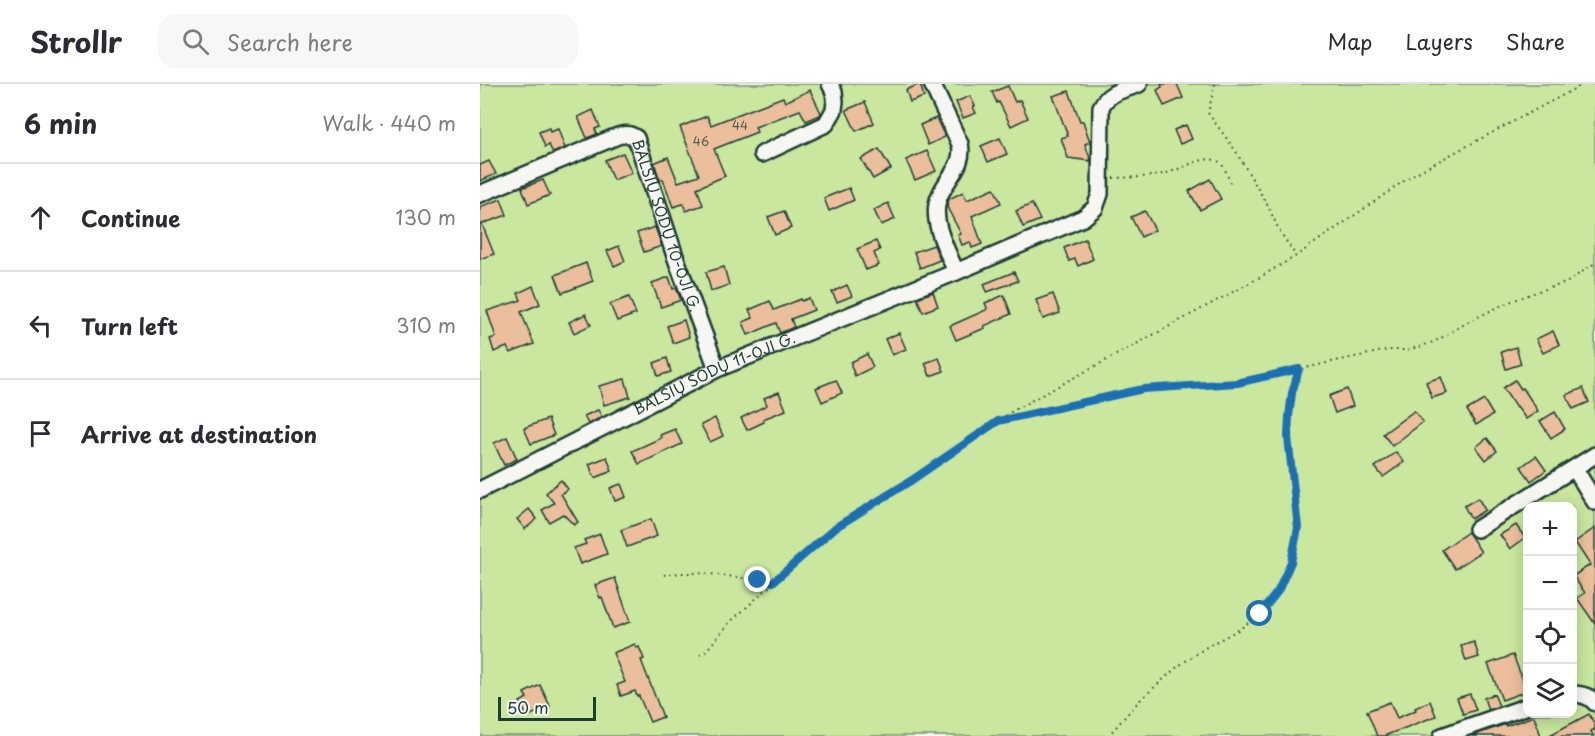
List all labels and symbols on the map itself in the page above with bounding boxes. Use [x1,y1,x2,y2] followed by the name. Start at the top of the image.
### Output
[732,116,748,134] house number: 44
[693,132,709,150] house number: 46
[627,136,708,315] street label: BALSIŲ SODŲ 10-OJI G.
[629,325,799,420] street label: BALSIŲ SODŲ 11-OJI G.
[744,566,770,592] route end
[1246,600,1272,626] route start
[498,694,596,722] scale bar

